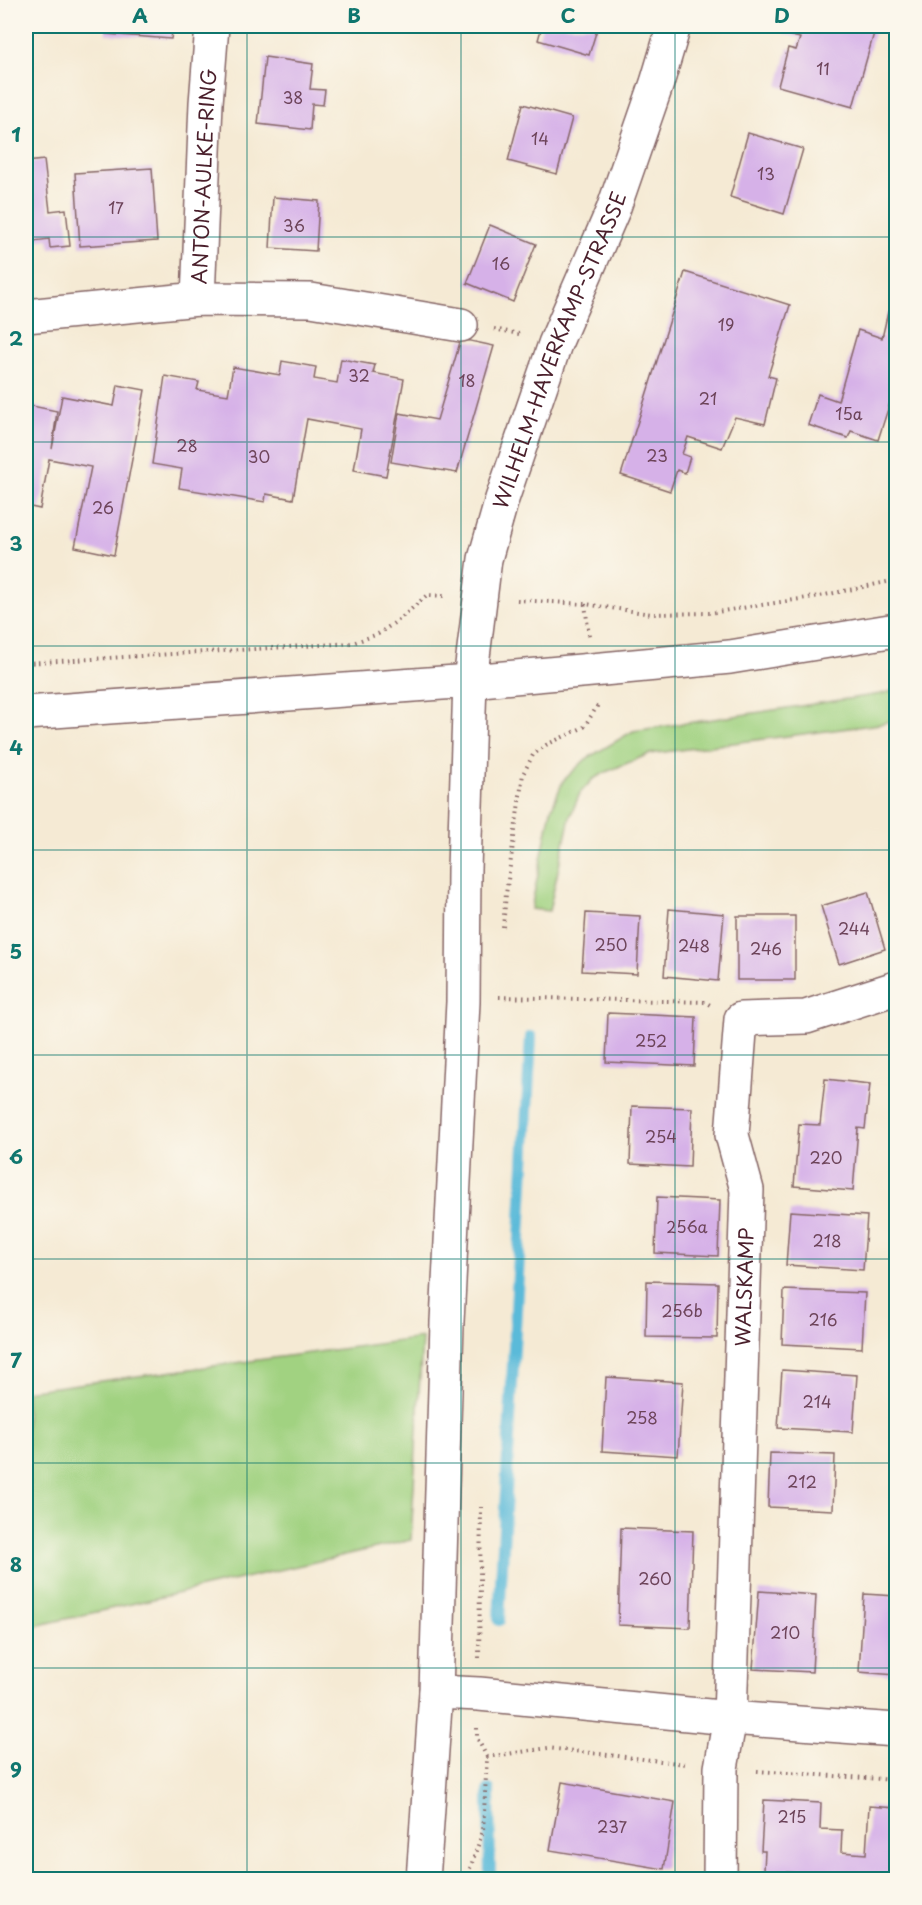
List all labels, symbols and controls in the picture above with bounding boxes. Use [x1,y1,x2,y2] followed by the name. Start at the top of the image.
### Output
[132,0,148,30] text: A
[347,0,361,30] text: B
[560,0,576,30] text: C
[774,0,790,30] text: D
[816,56,830,80] house number: 11
[184,67,224,285] street label: ANTON-AULKE-RING
[283,85,303,109] house number: 38
[11,119,21,149] text: 1
[531,126,549,150] house number: 14
[757,161,775,185] house number: 13
[485,187,633,512] street label: WILHELM-HAVERKAMP-STRASSE
[108,195,124,219] house number: 17
[283,213,305,237] house number: 36
[492,251,510,275] house number: 16
[718,312,734,336] house number: 19
[9,323,23,353] text: 2
[348,363,370,387] house number: 32
[458,368,476,392] house number: 18
[699,386,717,410] house number: 21
[835,401,863,425] house number: 15a
[176,433,198,457] house number: 28
[646,443,668,467] house number: 23
[248,444,270,468] house number: 30
[92,495,114,519] house number: 26
[9,528,23,558] text: 3
[9,732,23,762] text: 4
[838,916,870,940] house number: 244
[595,932,627,956] house number: 250
[678,933,710,957] house number: 248
[10,936,22,966] text: 5
[750,936,782,960] house number: 246
[635,1028,667,1052] house number: 252
[645,1124,677,1148] house number: 254
[9,1141,23,1171] text: 6
[809,1145,843,1169] house number: 220
[666,1214,708,1238] house number: 256a
[727,1227,761,1347] street label: WALSKAMP
[812,1228,842,1252] house number: 218
[661,1298,703,1322] house number: 256b
[809,1307,838,1331] house number: 216
[10,1345,22,1375] text: 7
[802,1389,832,1413] house number: 214
[626,1405,658,1429] house number: 258
[787,1469,817,1493] house number: 212
[10,1549,22,1579] text: 8
[638,1566,672,1590] house number: 260
[770,1620,800,1644] house number: 210
[10,1754,22,1784] text: 9
[778,1804,806,1828] house number: 215
[597,1814,627,1838] house number: 237

